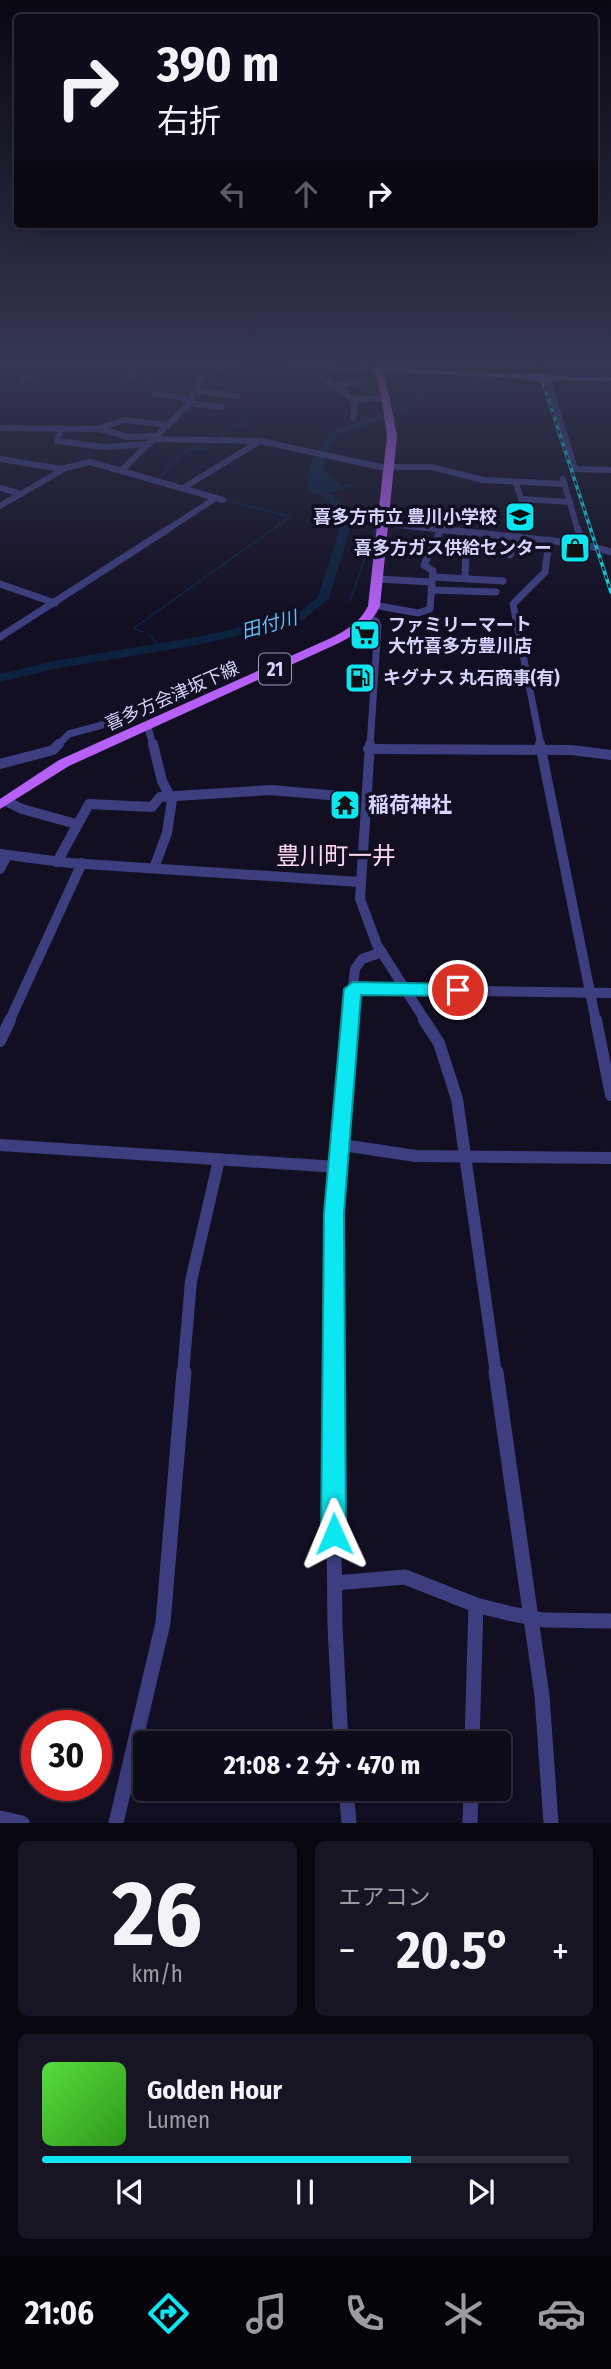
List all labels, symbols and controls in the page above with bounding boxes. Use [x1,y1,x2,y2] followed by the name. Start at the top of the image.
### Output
[157,35,279,94] text: 390 m
[42,42,133,133] icon: right
[157,102,221,140] text: 右折
[214,175,252,213] icon: left
[287,175,325,213] icon: ahead
[360,175,398,213] icon: right
[503,500,537,534] school or university icon: 喜多方市立 豊川小学校
[313,506,497,528] place label: 喜多方市立 豊川小学校
[558,531,592,565] shop icon: 喜多方ガス供給センター
[354,537,552,559] place label: 喜多方ガス供給センター
[239,605,302,643] water label: 田付川
[388,614,532,657] place label: ファミリーマート 大竹喜多方豊川店
[348,618,382,652] supermarket icon: ファミリーマート 大竹喜多方豊川店
[259,654,291,684] road number: 21
[102,657,242,735] street label: 喜多方会津坂下線
[343,661,377,695] fuel station icon: キグナス 丸石商事(有)
[383,667,560,689] place label: キグナス 丸石商事(有)
[328,788,362,822] temple icon: 稲荷神社
[368,792,452,818] place label: 稲荷神社
[276,842,396,870] district label: 豊川町一井
[428,960,488,1020] pin
[439,971,477,1009] icon: arrive
[297,1497,371,1571] position arrow
[21,1710,112,1801] speed limit sign: 30
[224,1750,420,1781] text: 21:08 · 2 分 · 470 m
[112,1860,202,1969] text: 26
[339,1883,431,1911] text: エアコン
[397,1919,511,1982] text: 20.5°
[339,1928,356,1974] text: −
[552,1928,569,1974] text: +
[132,1960,183,1988] text: km/h
[147,2075,282,2106] text: Golden Hour
[147,2106,210,2134] text: Lumen
[111,2173,149,2211] icon: previous
[286,2173,324,2211] icon: pause
[462,2173,500,2211] icon: next
[144,2289,193,2338] icon: directions
[242,2289,291,2338] icon: music
[340,2289,389,2338] icon: phone
[439,2289,488,2338] icon: climate
[537,2289,586,2338] icon: car
[25,2294,94,2332] text: 21:06

